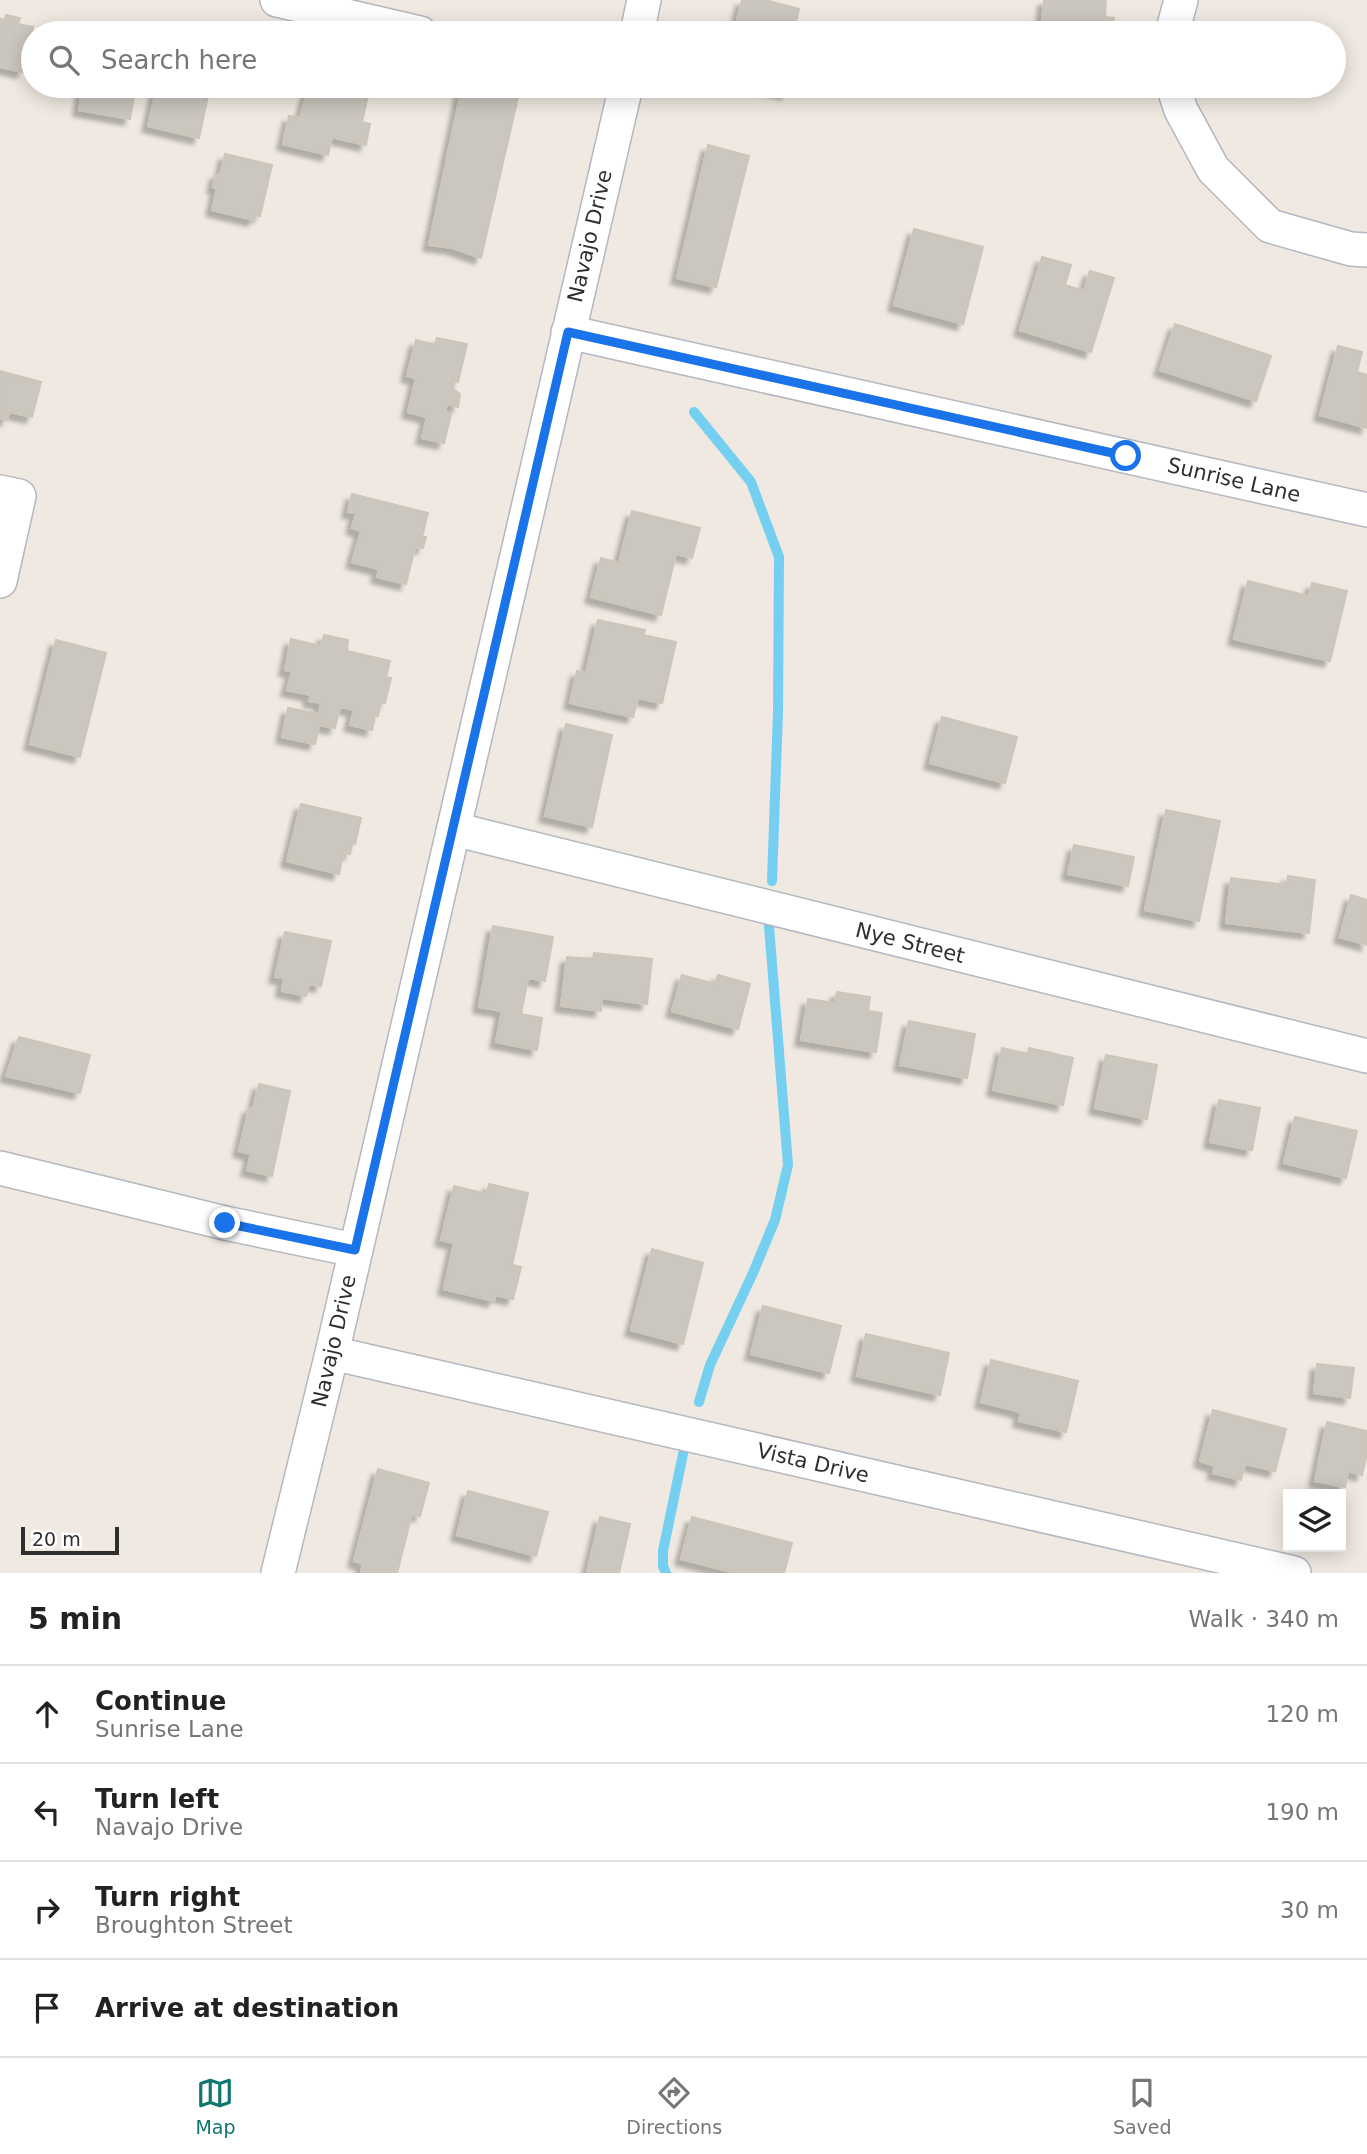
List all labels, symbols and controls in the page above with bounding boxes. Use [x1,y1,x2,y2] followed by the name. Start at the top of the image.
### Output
[21,21,1346,98] search box
[45,41,83,79] icon: search
[101,45,257,75] text: Search here
[563,167,617,305] street label: Navajo Drive
[1110,440,1141,471] route start
[1165,453,1303,507] street label: Sunrise Lane
[853,918,967,968] street label: Nye Street
[209,1207,240,1238] route end
[307,1272,361,1410] street label: Navajo Drive
[755,1438,871,1488] street label: Vista Drive
[1283,1489,1346,1552] map controls
[1283,1489,1346,1552] button: layers
[21,1524,119,1556] scale bar
[32,1528,81,1550] text: 20 m
[28,1601,122,1636] text: 5 min
[1188,1606,1339,1632] text: Walk · 340 m
[95,1686,226,1716] text: Continue
[28,1695,66,1733] icon: ahead
[1265,1701,1339,1727] text: 120 m
[95,1716,244,1742] text: Sunrise Lane
[95,1784,219,1814] text: Turn left
[28,1793,66,1831] icon: left
[1265,1799,1339,1825] text: 190 m
[95,1814,243,1840] text: Navajo Drive
[95,1882,240,1912] text: Turn right
[28,1891,66,1929] icon: right
[1280,1897,1339,1923] text: 30 m
[95,1912,292,1938] text: Broughton Street
[28,1989,66,2027] icon: arrive
[95,1993,399,2023] text: Arrive at destination
[195,2074,236,2138] tab: Map
[626,2074,722,2138] tab: Directions
[1113,2074,1172,2138] tab: Saved

